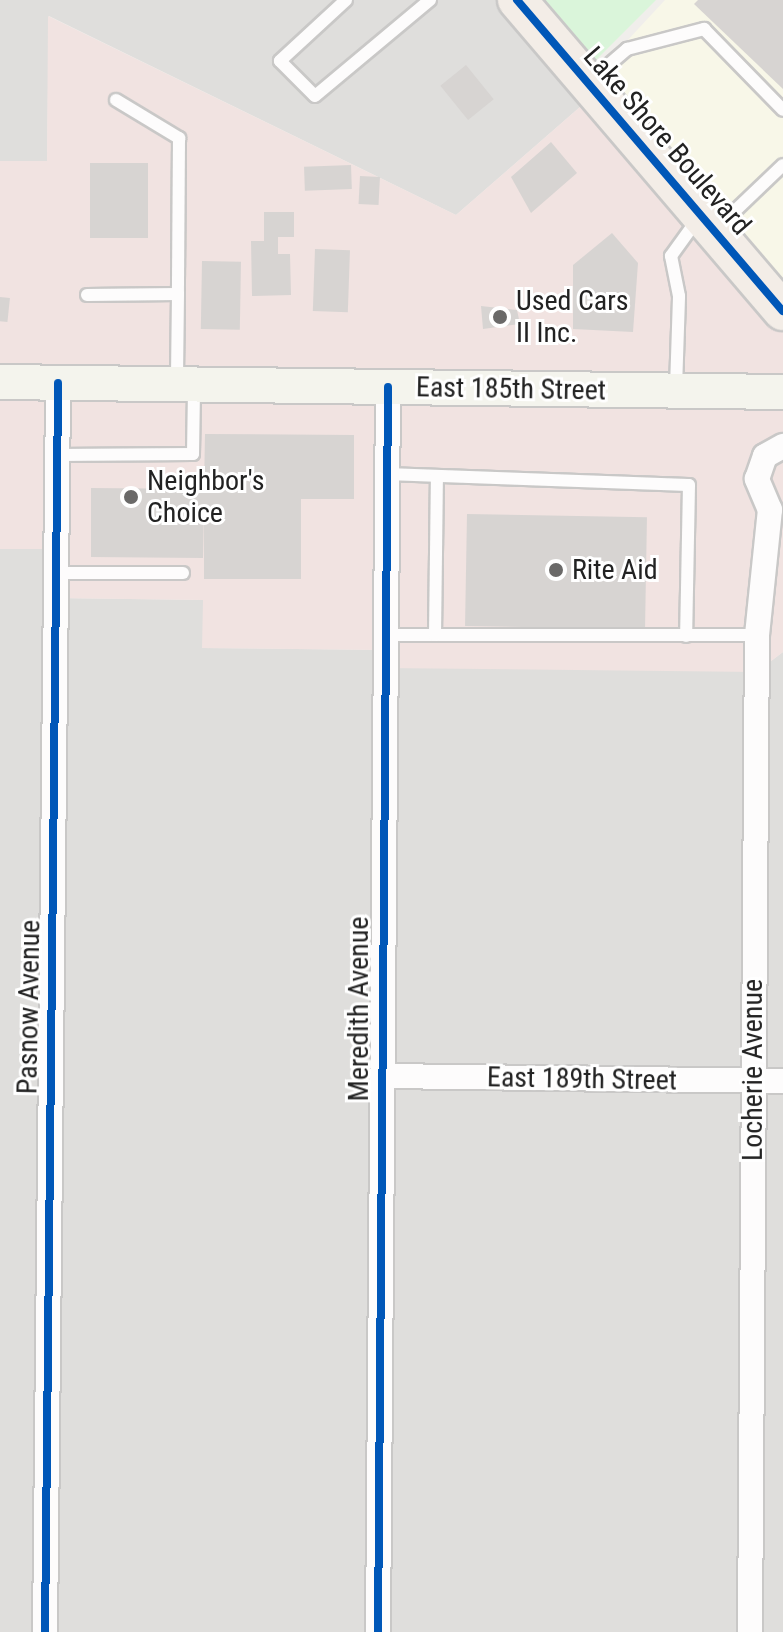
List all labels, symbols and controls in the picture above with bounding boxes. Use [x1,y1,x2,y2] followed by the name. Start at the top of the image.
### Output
[576,40,758,242] street label: Lake Shore Boulevard
[516,284,629,350] place label: Used Cars II Inc.
[491,308,509,326] marker: Used Cars II Inc.
[416,371,606,407] street label: East 185th Street
[147,464,264,530] place label: Neighbor's Choice
[122,488,140,506] marker: Neighbor's Choice
[572,553,658,587] place label: Rite Aid
[547,561,565,579] marker: Rite Aid
[342,917,376,1101] street label: Meredith Avenue
[11,920,47,1094] street label: Pasnow Avenue
[736,979,770,1161] street label: Locherie Avenue
[487,1061,677,1097] street label: East 189th Street

